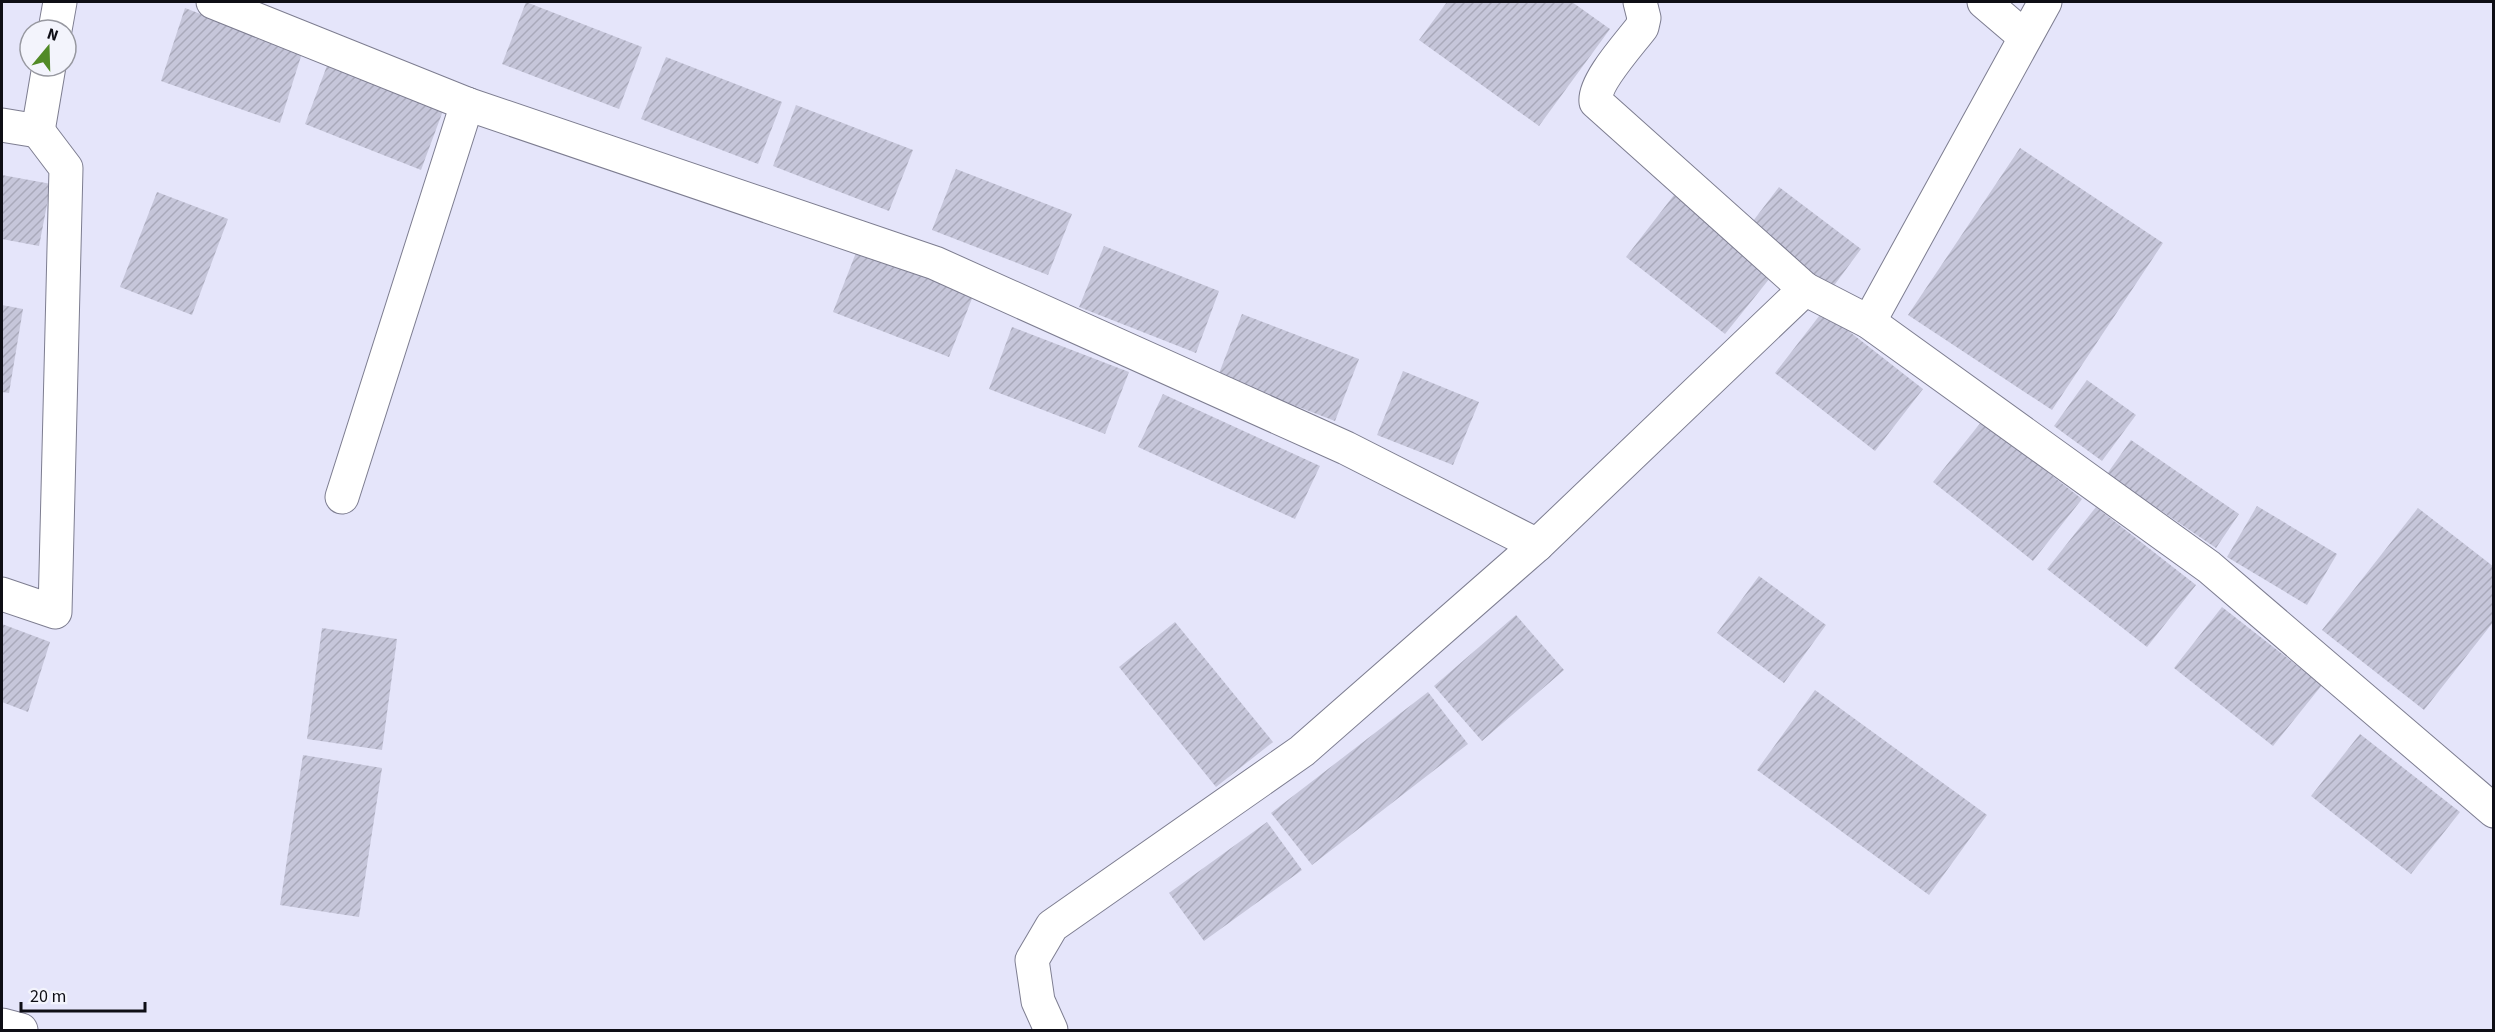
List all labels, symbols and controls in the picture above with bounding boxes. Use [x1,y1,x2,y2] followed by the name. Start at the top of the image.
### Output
[18,18,78,78] north arrow
[44,23,61,47] text: N
[21,975,146,1013] scale bar
[30,984,66,1009] text: 20 m

